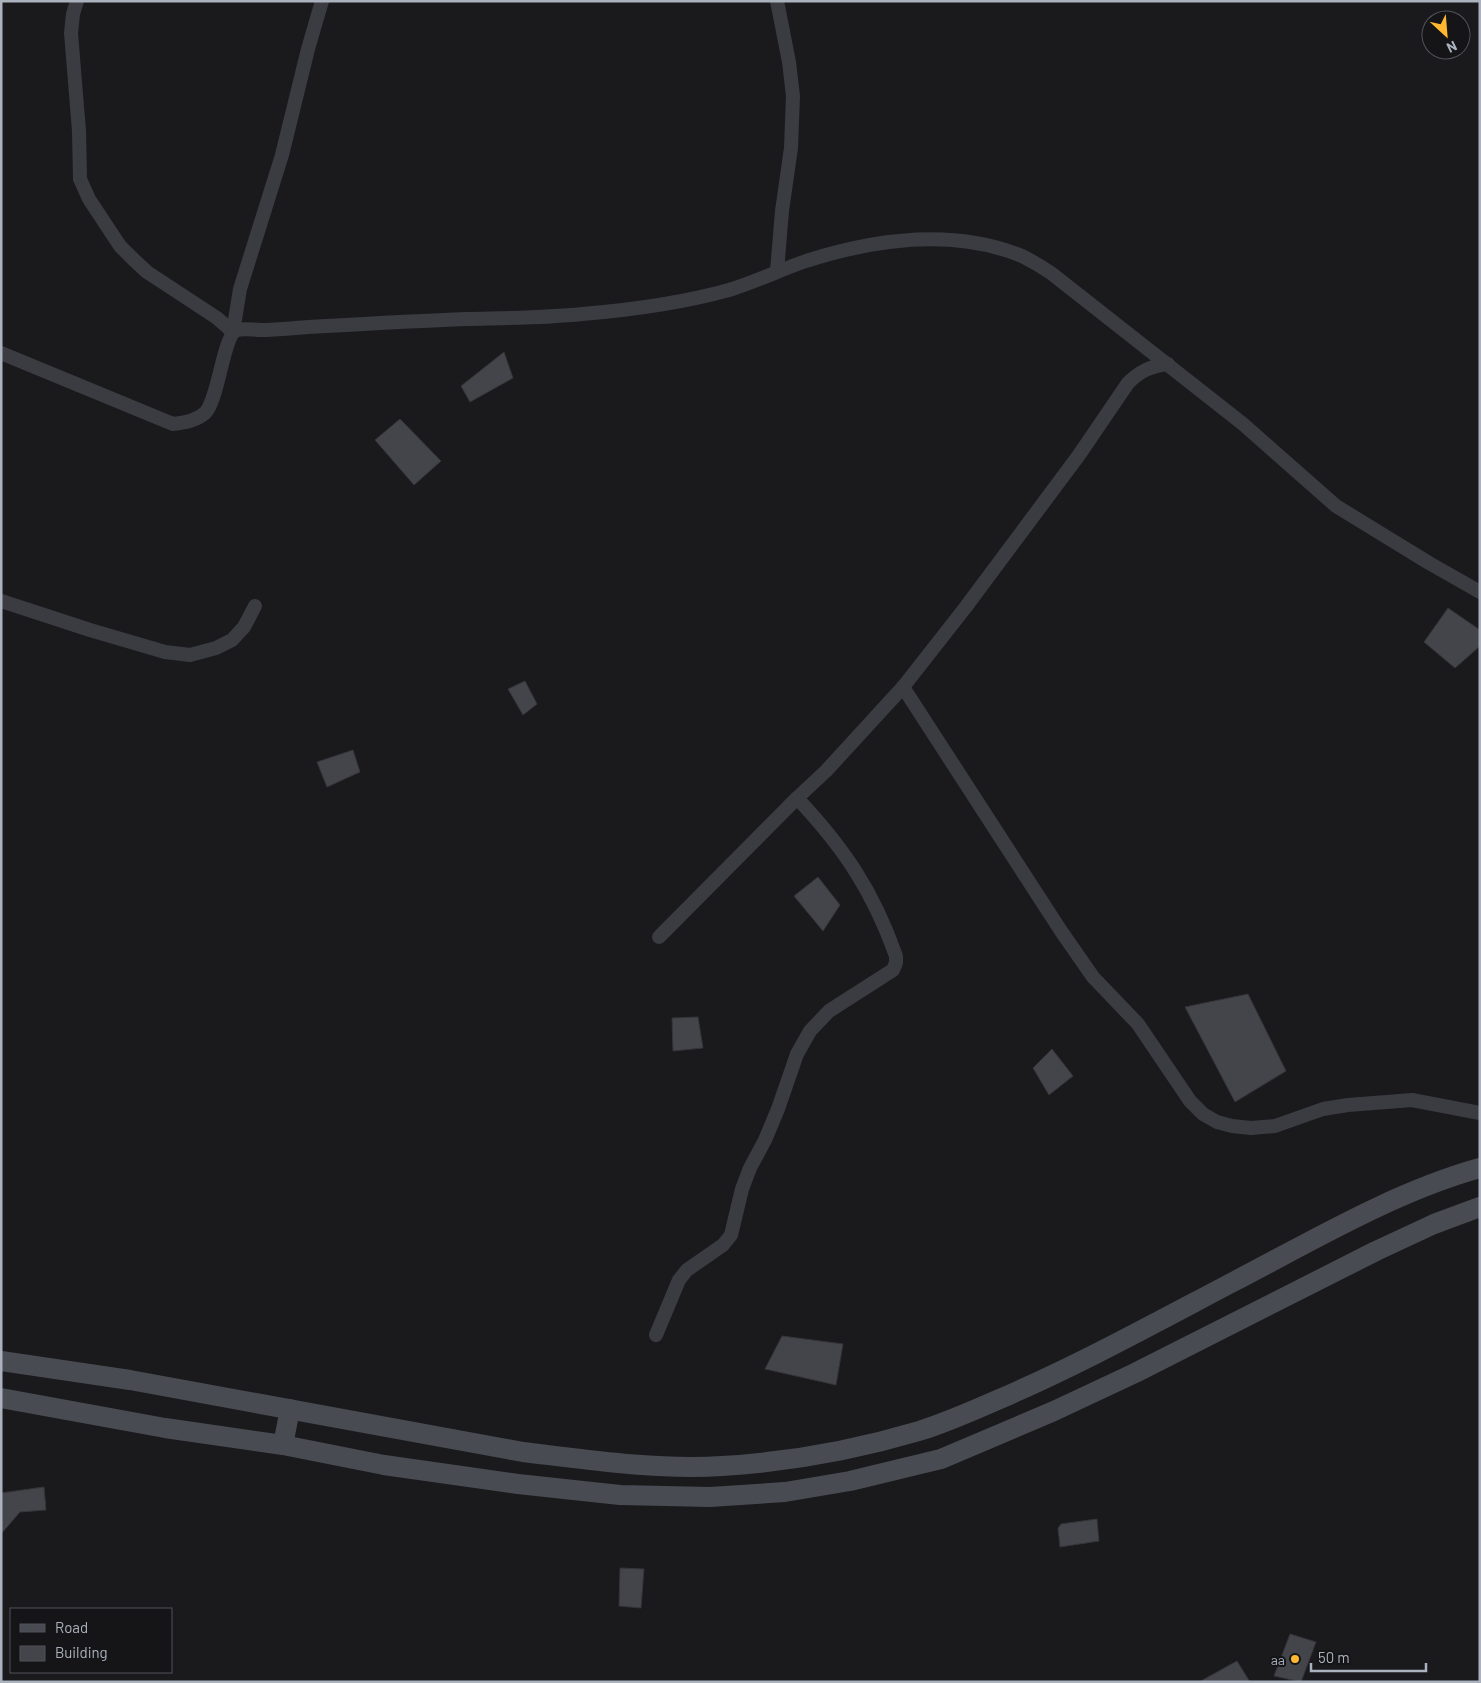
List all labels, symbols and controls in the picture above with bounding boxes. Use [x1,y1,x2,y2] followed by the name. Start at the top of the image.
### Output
[1421,10,1471,60] north arrow
[1444,37,1460,57] text: N
[10,1608,172,1673] legend
[55,1618,88,1636] text: Road
[1311,1640,1426,1672] scale bar
[55,1643,108,1661] text: Building
[1318,1648,1350,1666] text: 50 m
[1271,1651,1285,1668] place label: aa
[1289,1653,1301,1665] marker: aa

